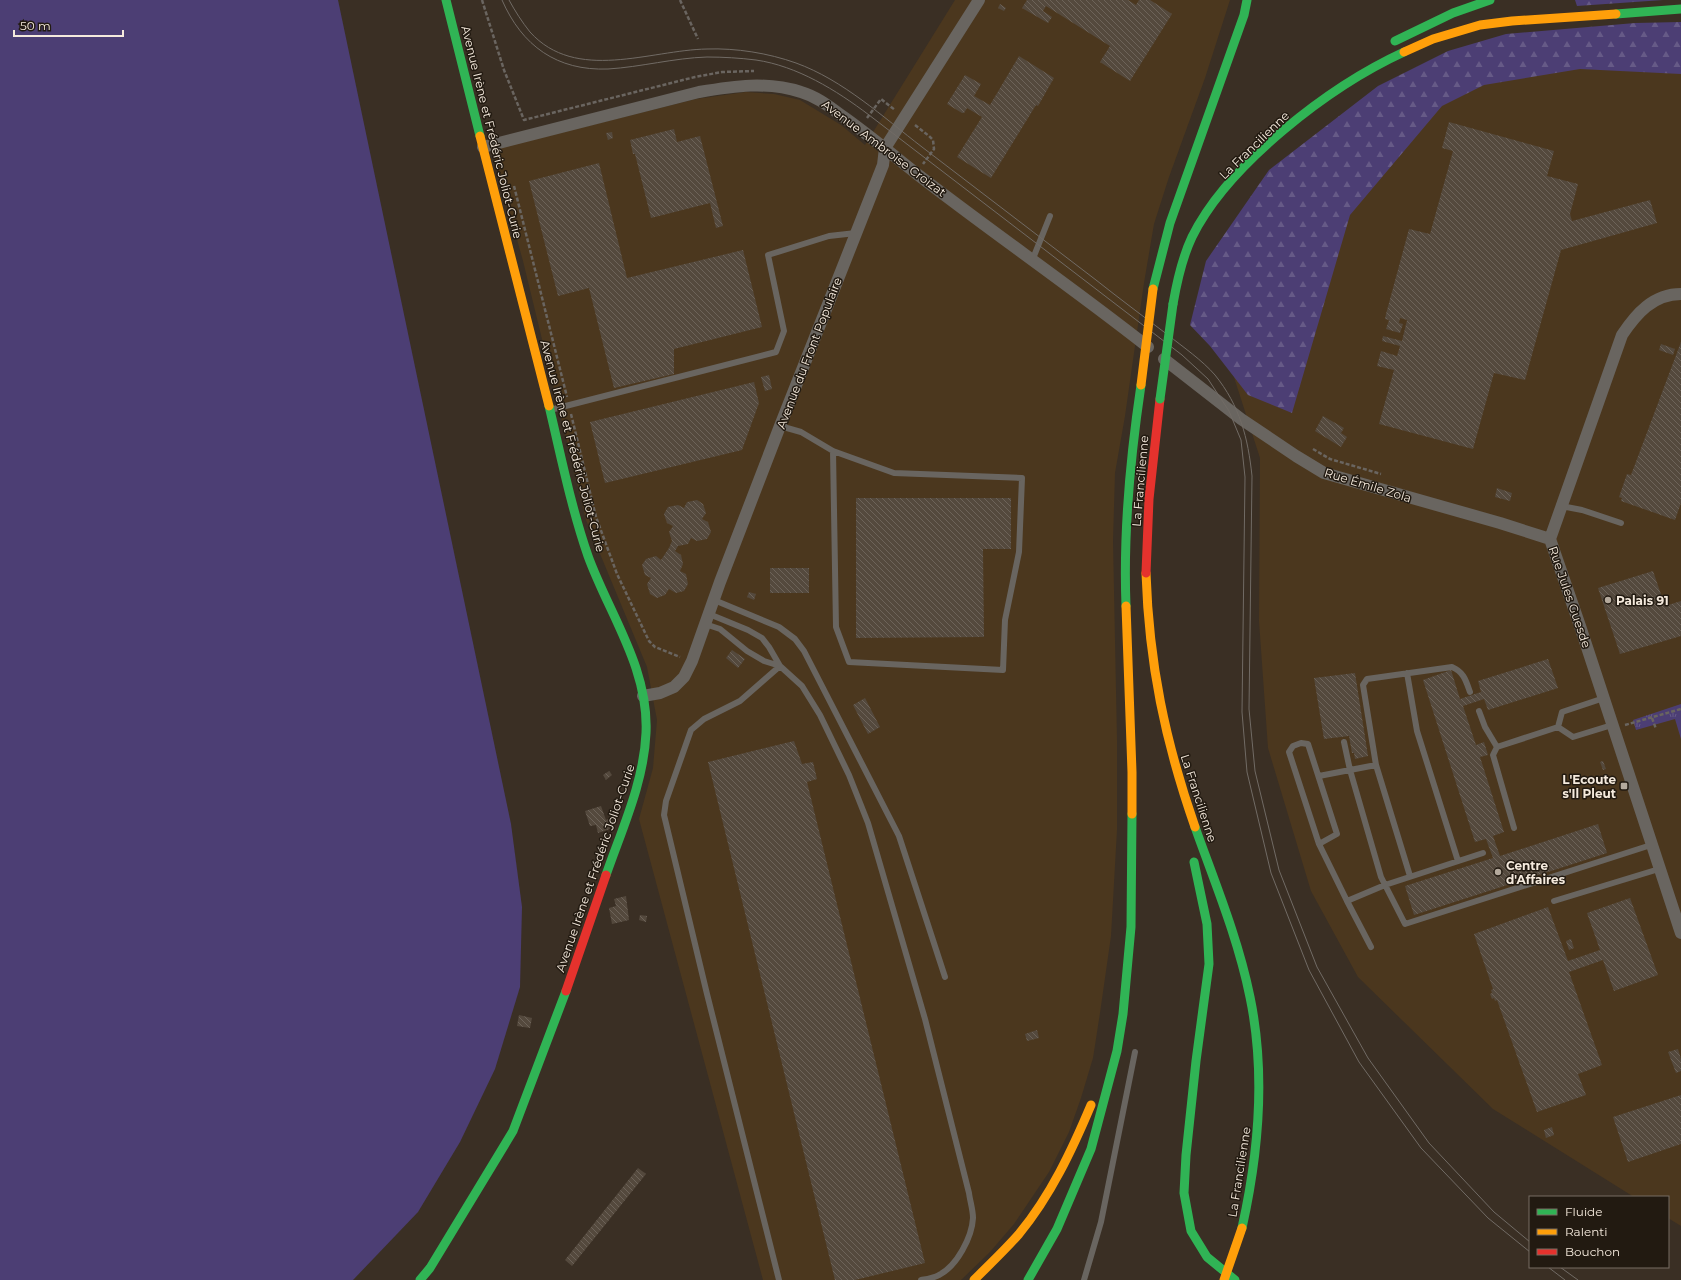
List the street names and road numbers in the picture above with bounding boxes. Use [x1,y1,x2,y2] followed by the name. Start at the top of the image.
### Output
[458,24,526,240] street label: Avenue Irène et Frédéric Joliot-Curie
[819,96,949,200] street label: Avenue Ambroise Croizat
[1216,108,1292,182] street label: La Francilienne
[773,275,845,431] street label: Avenue du Front Populaire
[537,338,609,554] street label: Avenue Irène et Frédéric Joliot-Curie
[1129,435,1151,527] street label: La Francilienne
[1323,465,1413,505] street label: Rue Émile Zola
[1546,544,1594,650] street label: Rue Jules Guesde
[1178,752,1220,844] street label: La Francilienne
[552,762,638,974] street label: Avenue Irène et Frédéric Joliot-Curie
[1224,1126,1254,1218] street label: La Francilienne

